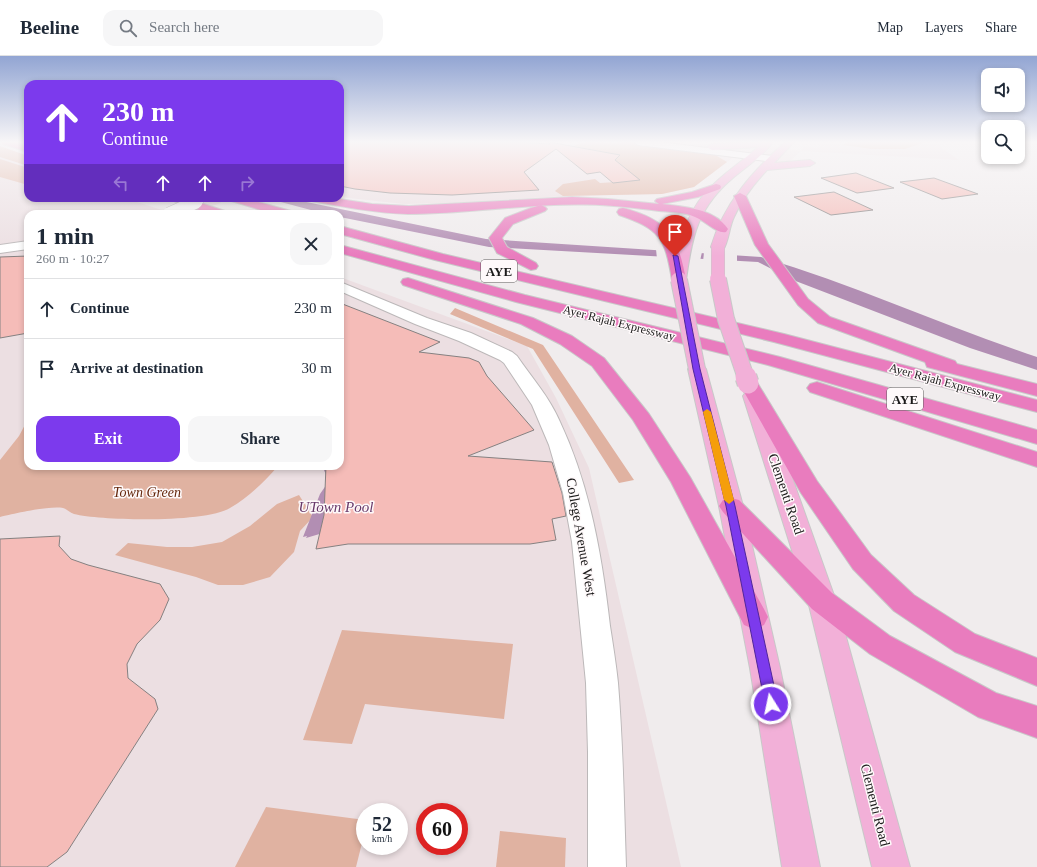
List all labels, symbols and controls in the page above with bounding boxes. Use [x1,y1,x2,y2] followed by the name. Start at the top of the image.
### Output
[103,10,383,46] search box
[20,17,79,38] text: Beeline
[117,17,139,39] icon: search
[149,19,219,35] text: Search here
[877,20,903,35] text: Map
[925,20,963,35] text: Layers
[985,20,1017,35] text: Share
[981,68,1025,164] map controls
[981,68,1025,112] button: sound
[36,96,88,148] icon: ahead
[102,96,174,127] text: 230 m
[981,120,1025,164] button: search
[102,129,168,149] text: Continue
[110,172,132,194] icon: left
[152,172,174,194] icon: ahead
[194,172,216,194] icon: ahead
[236,172,258,194] icon: right
[658,215,692,256] pin
[664,221,686,243] icon: arrive
[36,223,94,249] text: 1 min
[290,223,332,265] button: close
[36,251,109,266] text: 260 m · 10:27
[481,260,517,282] road number: AYE
[36,298,58,320] icon: ahead
[70,300,129,316] text: Continue
[294,300,332,316] text: 230 m
[562,302,676,344] street label: Ayer Rajah Expressway
[36,358,58,380] icon: arrive
[70,360,203,376] text: Arrive at destination
[302,360,332,376] text: 30 m
[888,360,1002,404] street label: Ayer Rajah Expressway
[887,388,923,410] road number: AYE
[36,416,180,462] button: Exit
[188,416,332,462] button: Share
[765,452,807,536] street label: Clementi Road
[563,477,599,597] street label: College Avenue West
[113,485,181,500] park label: Town Green
[299,499,373,515] water label: UTown Pool
[750,683,792,725] position arrow
[858,762,892,848] street label: Clementi Road
[416,803,468,855] speed limit sign: 60
[372,813,392,835] text: 52
[372,833,392,844] text: km/h

